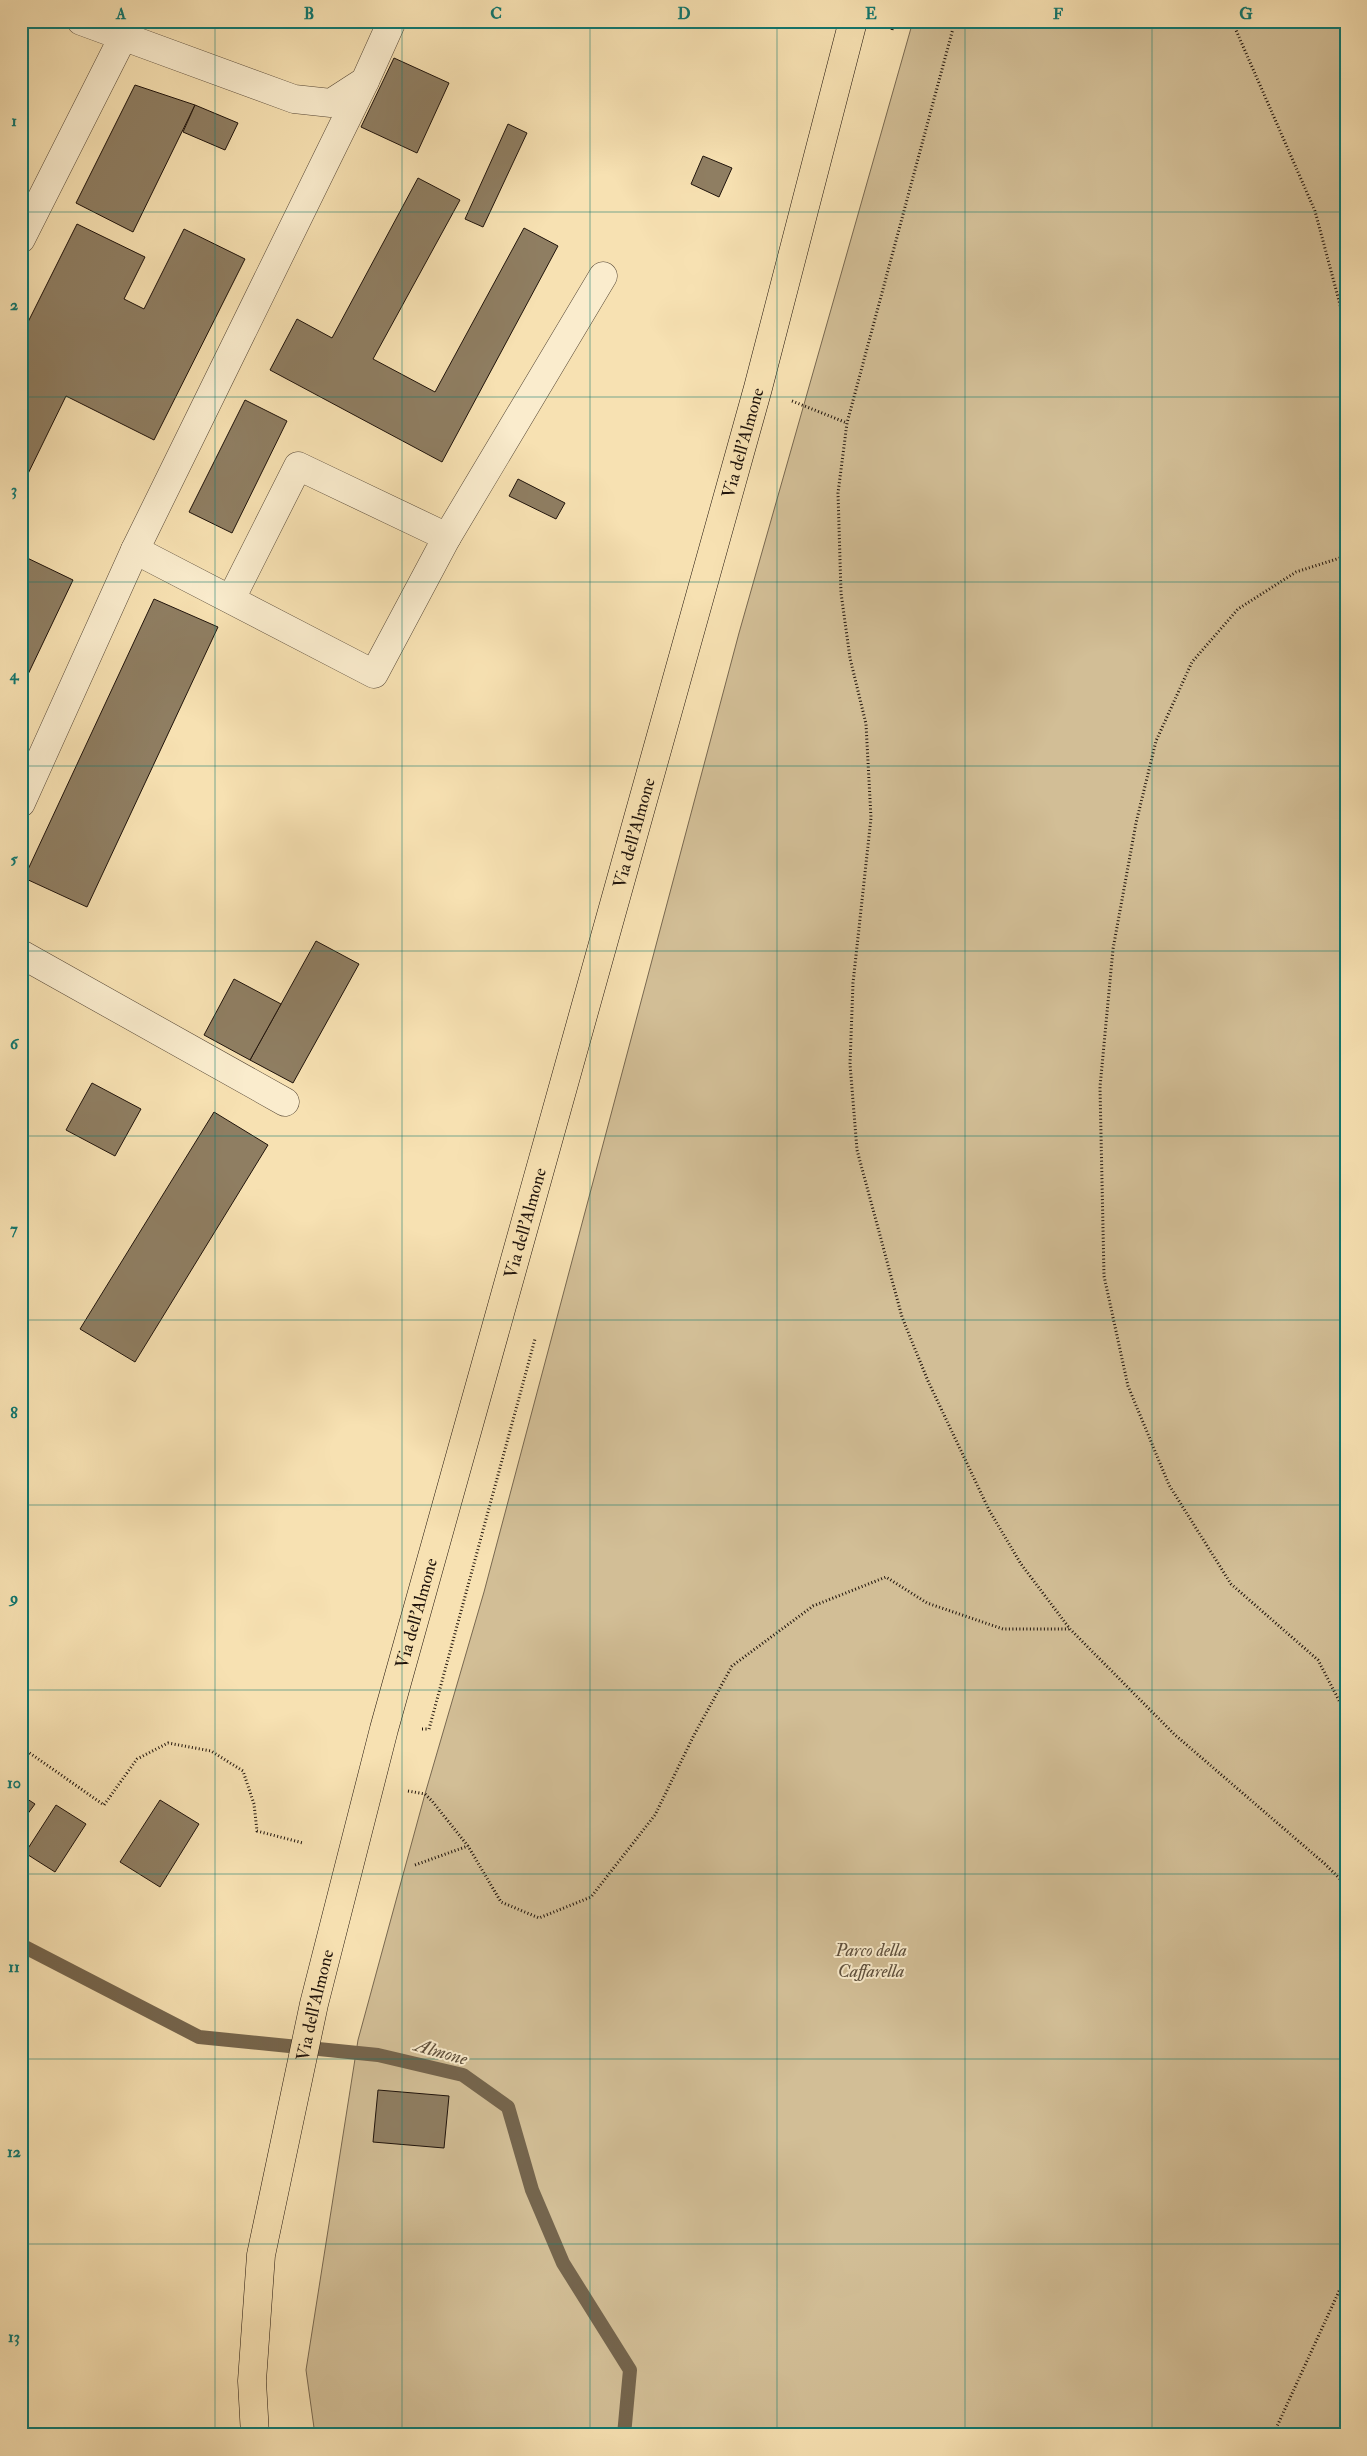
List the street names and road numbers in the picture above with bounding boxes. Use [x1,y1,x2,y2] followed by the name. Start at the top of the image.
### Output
[716,384,769,501] street label: Via dell'Almone
[608,775,660,891] street label: Via dell'Almone
[499,1165,552,1281] street label: Via dell'Almone
[390,1555,443,1671] street label: Via dell'Almone
[291,1947,339,2063] street label: Via dell'Almone

